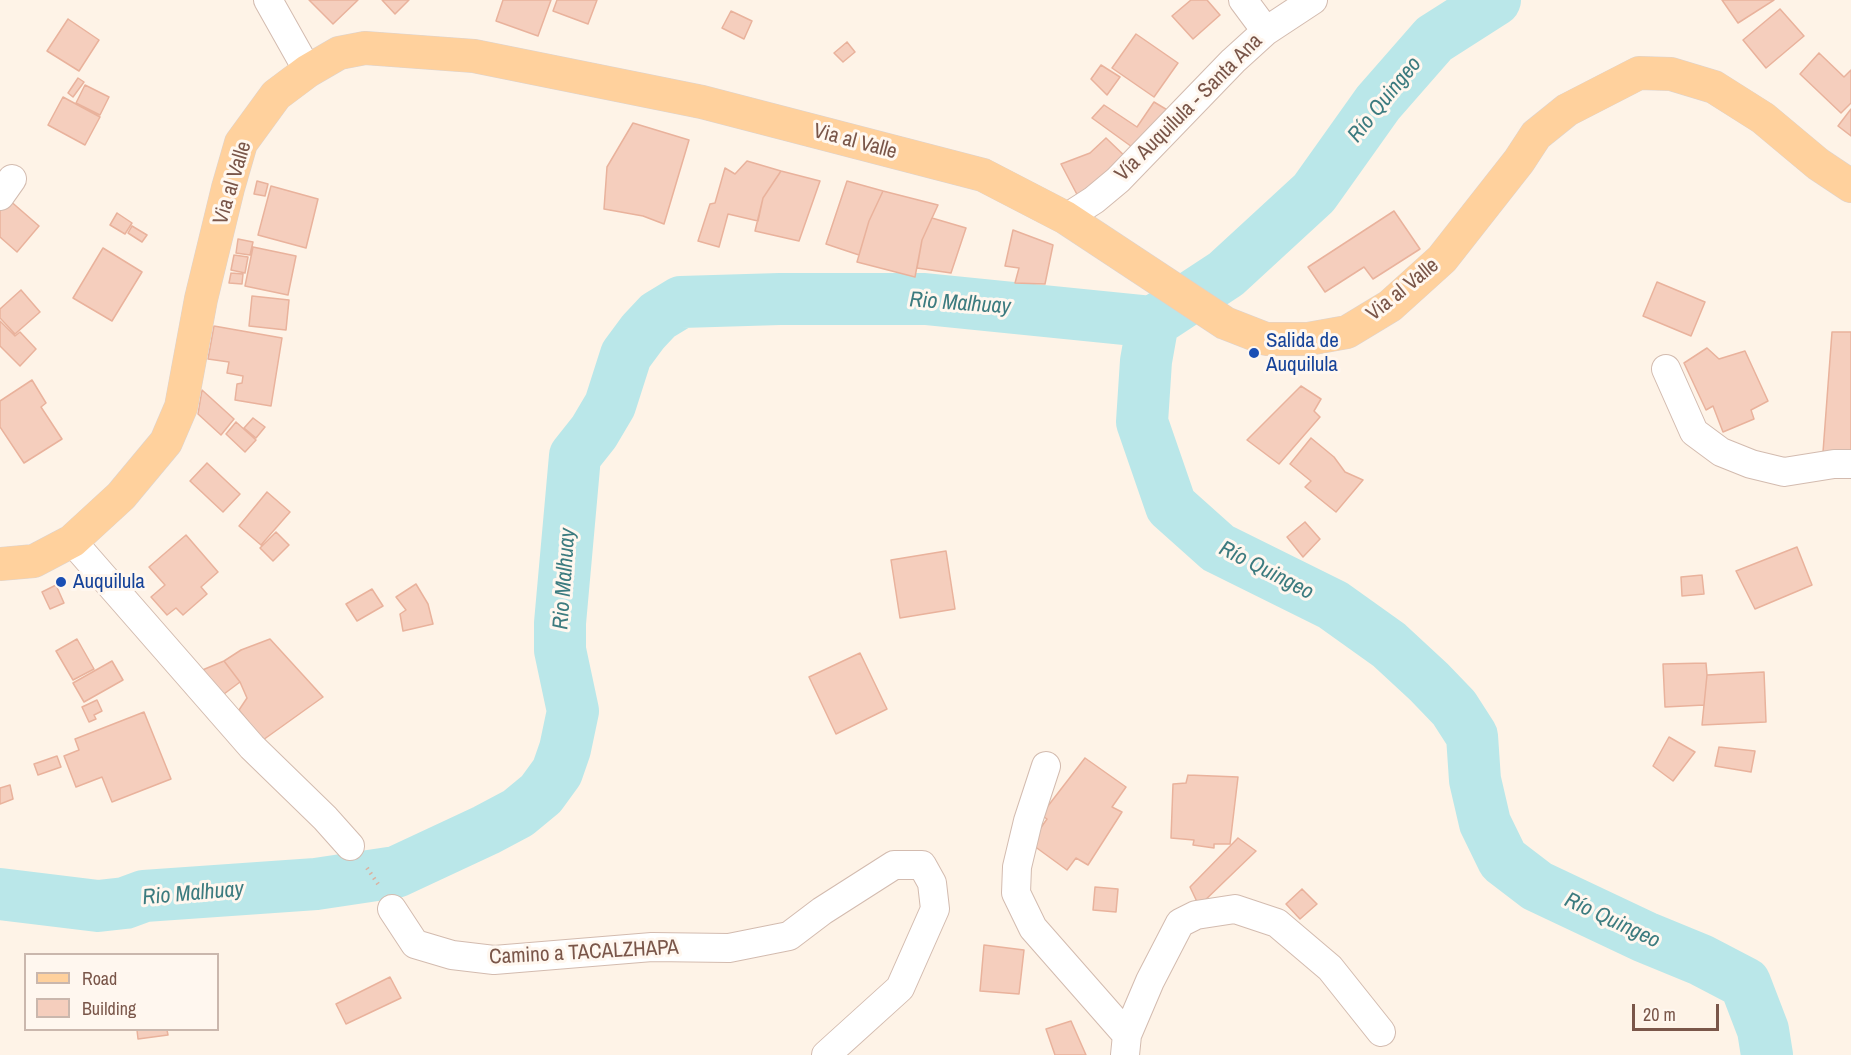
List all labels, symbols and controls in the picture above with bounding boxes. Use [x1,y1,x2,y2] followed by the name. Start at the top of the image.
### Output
[1110,29,1268,187] street label: Vía Auquilula - Santa Ana
[1343,52,1427,148] water label: Río Quingeo
[810,119,900,165] street label: Via al Valle
[208,138,258,228] street label: Via al Valle
[1362,253,1444,327] street label: Via al Valle
[909,287,1011,321] water label: Rio Malhuay
[1266,328,1339,378] place label: Salida de Auquilula
[1247,346,1261,360] marker: Salida de Auquilula
[548,528,582,630] water label: Rio Malhuay
[1214,536,1318,606] water label: Río Quingeo
[73,569,145,595] place label: Auquilula
[54,575,68,589] marker: Auquilula
[141,876,245,912] water label: Rio Malhuay
[1560,887,1664,955] water label: Río Quingeo
[489,935,679,971] street label: Camino a TACALZHAPA
[24,953,219,1031] legend
[82,966,117,991] text: Road
[1635,992,1722,1030] scale bar
[82,996,136,1021] text: Building
[1643,1002,1676,1027] text: 20 m

